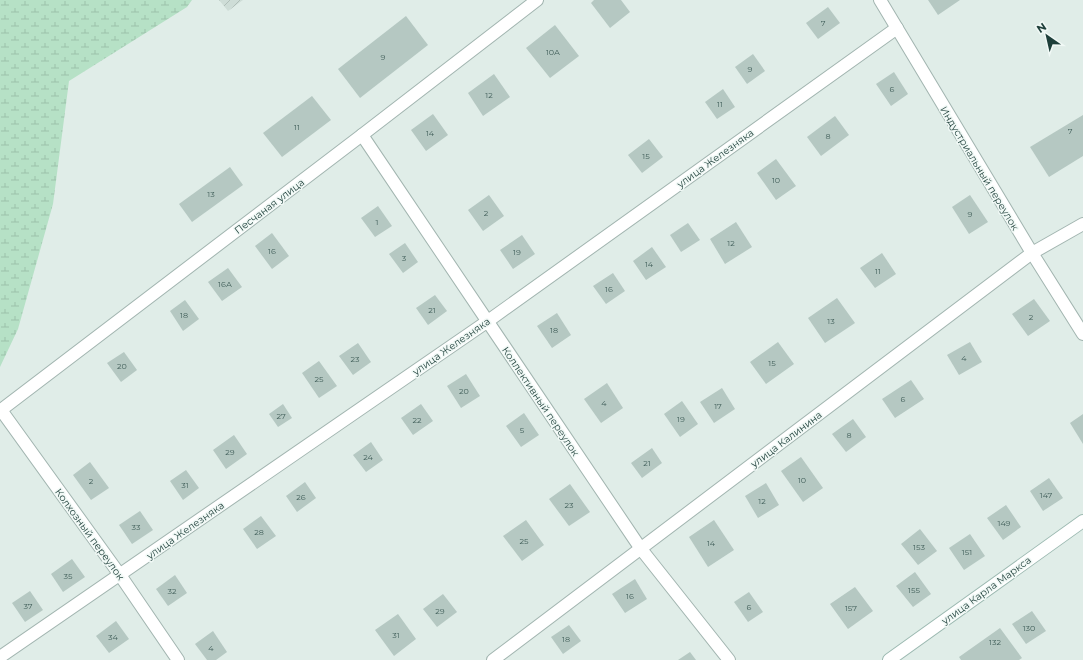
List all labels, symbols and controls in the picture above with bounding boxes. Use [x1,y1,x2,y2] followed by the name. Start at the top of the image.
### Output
[1027,16,1067,56] north arrow
[821,18,826,28] house number: 7
[1034,19,1049,36] text: N
[546,47,560,57] house number: 10А
[381,52,386,62] house number: 9
[748,64,753,74] house number: 9
[890,84,895,94] house number: 6
[485,90,493,100] house number: 12
[717,99,723,109] house number: 11
[937,104,1022,233] street label: Индустриальный переулок
[294,122,300,132] house number: 11
[673,126,756,191] street label: улица Железняка
[1068,126,1073,136] house number: 7
[426,128,435,138] house number: 14
[825,131,831,141] house number: 8
[642,151,650,161] house number: 15
[772,175,780,185] house number: 10
[232,176,307,237] street label: Песчаная улица
[207,189,215,199] house number: 13
[484,208,489,218] house number: 2
[968,209,973,219] house number: 9
[376,217,378,227] house number: 1
[727,238,735,248] house number: 12
[268,246,276,256] house number: 16
[513,247,521,257] house number: 19
[402,253,407,263] house number: 3
[645,259,654,269] house number: 14
[875,266,881,276] house number: 11
[218,279,232,289] house number: 16А
[605,284,613,294] house number: 16
[428,305,436,315] house number: 21
[180,310,188,320] house number: 18
[1029,312,1034,322] house number: 2
[409,315,493,379] street label: улица Железняка
[827,316,835,326] house number: 13
[550,325,558,335] house number: 18
[499,344,582,459] street label: Коллективный переулок
[961,353,967,363] house number: 4
[350,354,360,364] house number: 23
[768,358,776,368] house number: 15
[117,361,127,371] house number: 20
[314,374,324,384] house number: 25
[459,386,469,396] house number: 20
[901,394,906,404] house number: 6
[601,398,607,408] house number: 4
[714,401,722,411] house number: 17
[747,408,825,471] street label: улица Калинина
[276,411,286,421] house number: 27
[677,414,685,424] house number: 19
[412,415,422,425] house number: 22
[520,425,525,435] house number: 5
[846,430,852,440] house number: 8
[225,447,235,457] house number: 29
[363,452,374,462] house number: 24
[643,458,651,468] house number: 21
[798,475,806,485] house number: 10
[89,476,94,486] house number: 2
[181,480,189,490] house number: 31
[52,486,127,583] street label: Колхозный переулок
[1040,490,1053,500] house number: 147
[296,492,306,502] house number: 26
[758,496,766,506] house number: 12
[143,499,227,563] street label: улица Железняка
[564,500,574,510] house number: 23
[998,518,1011,528] house number: 149
[132,522,141,532] house number: 33
[254,527,264,537] house number: 28
[519,536,529,546] house number: 25
[707,538,716,548] house number: 14
[913,542,925,552] house number: 153
[962,547,972,557] house number: 151
[938,554,1034,628] street label: улица Карла Маркса
[64,571,73,581] house number: 35
[908,585,920,595] house number: 155
[167,586,177,596] house number: 32
[626,591,634,601] house number: 16
[23,601,33,611] house number: 37
[747,602,752,612] house number: 6
[845,603,857,613] house number: 157
[435,606,445,616] house number: 29
[1023,623,1035,633] house number: 130
[392,630,400,640] house number: 31
[108,632,119,642] house number: 34
[562,634,570,644] house number: 18
[989,637,1001,647] house number: 132
[208,643,214,653] house number: 4

